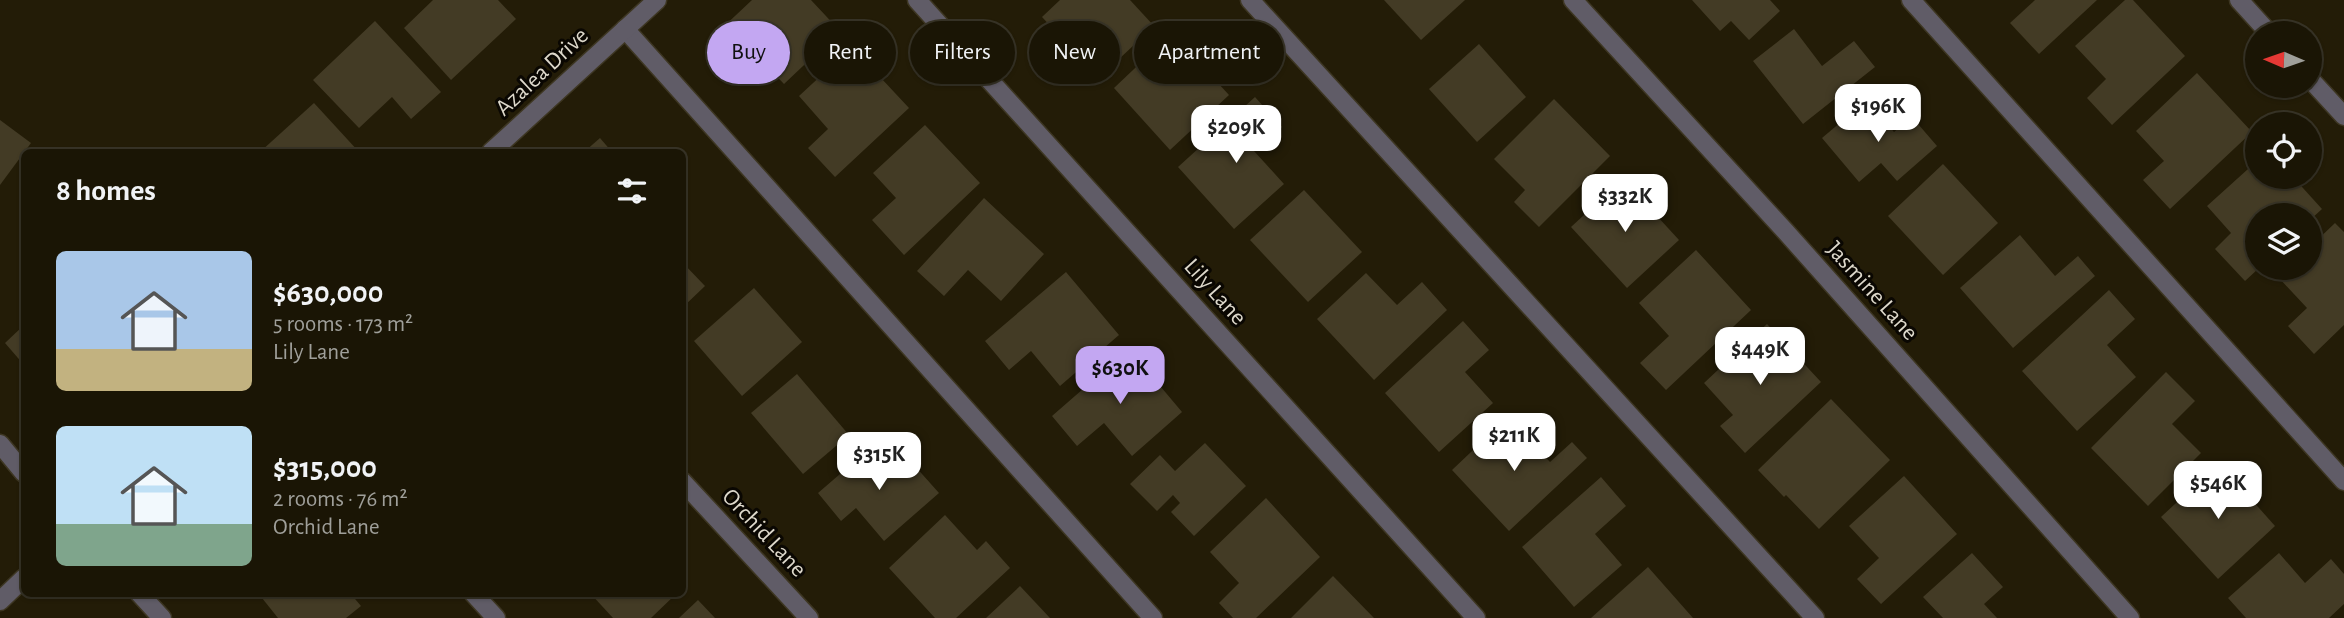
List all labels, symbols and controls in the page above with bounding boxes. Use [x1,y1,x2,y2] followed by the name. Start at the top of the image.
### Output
[707,21,790,84] chip: Buy
[804,21,896,84] chip: Rent
[910,21,1015,84] chip: Filters
[1029,21,1120,84] chip: New
[1134,21,1284,84] chip: Apartment
[2245,21,2322,98] north arrow
[2245,21,2322,280] map controls
[491,23,593,121] street label: Azalea Drive
[1829,85,1927,144] pin: $196K
[1851,95,1905,118] text: $196K
[1187,106,1285,165] pin: $209K
[2245,112,2322,189] button: locate
[1207,116,1265,139] text: $209K
[613,172,651,210] icon: filters
[1576,174,1674,234] pin: $332K
[56,176,156,206] text: 8 homes
[1598,185,1652,208] text: $332K
[2245,203,2322,280] button: layers
[1822,237,1922,345] street label: Jasmine Lane
[1179,254,1251,330] street label: Lily Lane
[273,278,383,308] text: $630,000
[112,279,196,363] icon: home
[273,313,413,336] text: 5 rooms · 173 m²
[1711,328,1809,387] pin: $449K
[1731,338,1789,361] text: $449K
[273,341,350,364] text: Lily Lane
[1071,346,1169,406] pin: $630K
[1092,357,1148,380] text: $630K
[1465,414,1563,473] pin: $211K
[1488,424,1540,447] text: $211K
[830,433,928,492] pin: $315K
[853,443,905,466] text: $315K
[273,453,377,483] text: $315,000
[112,454,196,538] icon: home
[2169,462,2267,521] pin: $546K
[2190,472,2246,495] text: $546K
[717,484,811,582] street label: Orchid Lane
[273,488,407,511] text: 2 rooms · 76 m²
[273,516,380,539] text: Orchid Lane

